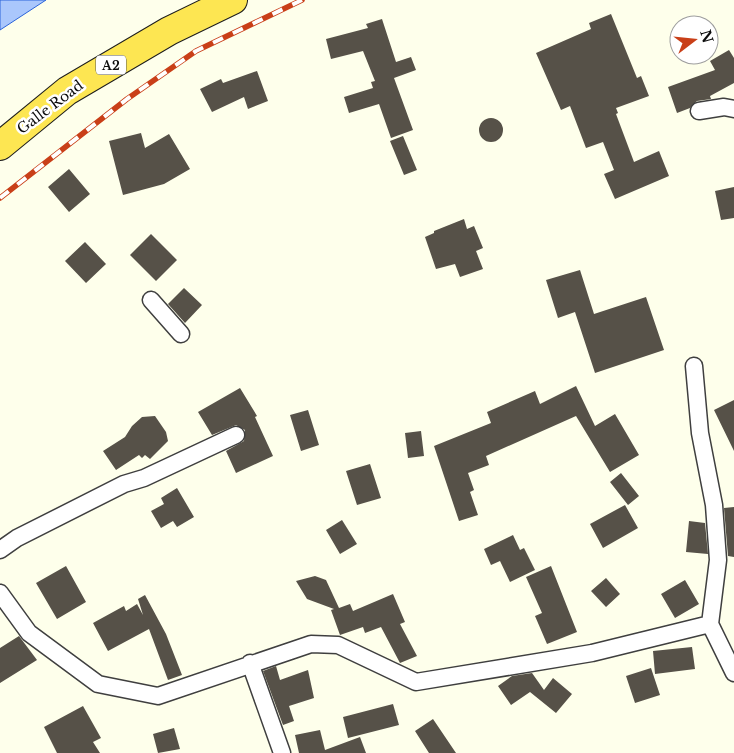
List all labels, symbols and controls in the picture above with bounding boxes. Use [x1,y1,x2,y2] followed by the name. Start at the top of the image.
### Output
[669,15,719,65] north arrow
[696,28,717,45] text: N
[96,56,126,74] road number: A2
[13,76,87,138] street label: Galle Road

